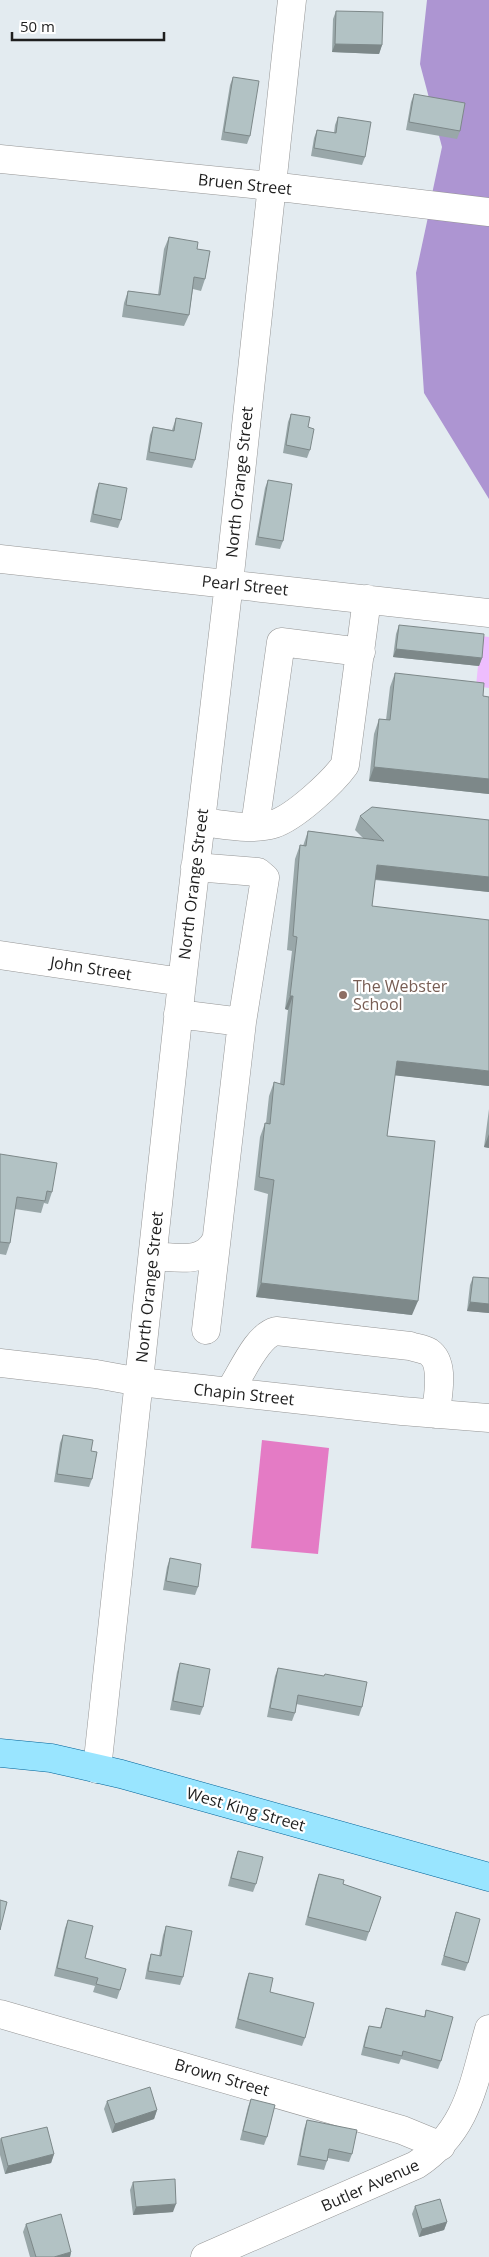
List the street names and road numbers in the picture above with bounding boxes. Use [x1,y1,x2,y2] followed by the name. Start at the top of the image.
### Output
[197,168,293,200] street label: Bruen Street
[220,405,258,559] street label: North Orange Street
[201,570,290,601] street label: Pearl Street
[173,807,213,961] street label: North Orange Street
[47,950,134,985] street label: John Street
[130,1210,168,1364] street label: North Orange Street
[192,1378,296,1410] street label: Chapin Street
[184,1782,308,1837] street label: West King Street
[172,2053,272,2101] street label: Brown Street
[317,2154,423,2216] street label: Butler Avenue

